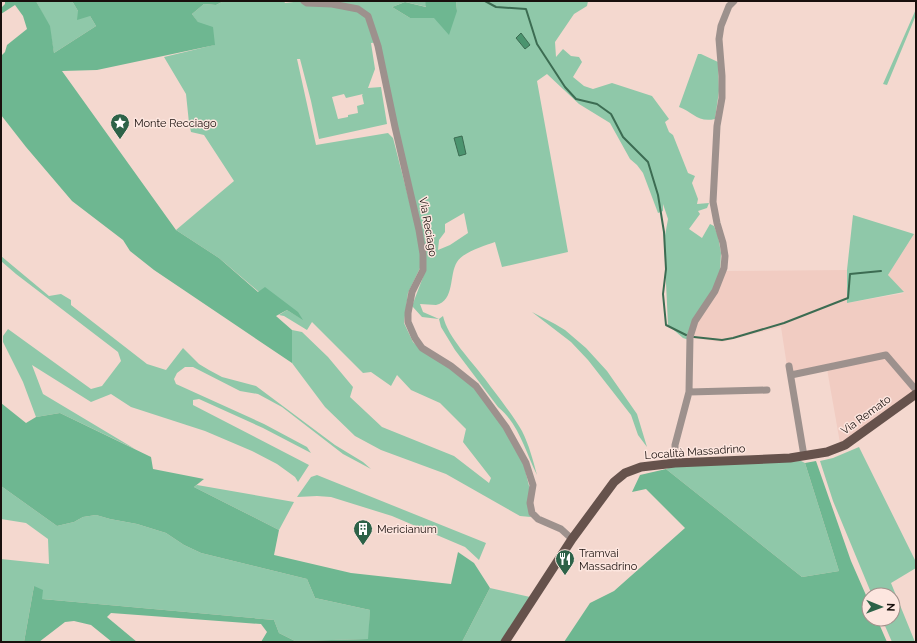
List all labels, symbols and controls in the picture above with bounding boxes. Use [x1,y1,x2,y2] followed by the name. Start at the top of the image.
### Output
[109,112,131,140] place icon: Monte Recciago
[134,117,217,130] place label: Monte Recciago
[416,196,440,258] street label: Via Reciago
[839,392,894,437] street label: Via Remato
[644,442,746,462] street label: Località Massadrino
[352,518,374,546] building icon: Mericianum
[377,523,437,536] place label: Mericianum
[579,547,638,573] place label: Tramvai Massadrino
[554,548,576,576] restaurant icon: Tramvai Massadrino
[861,587,901,627] north arrow
[884,603,897,611] text: N

